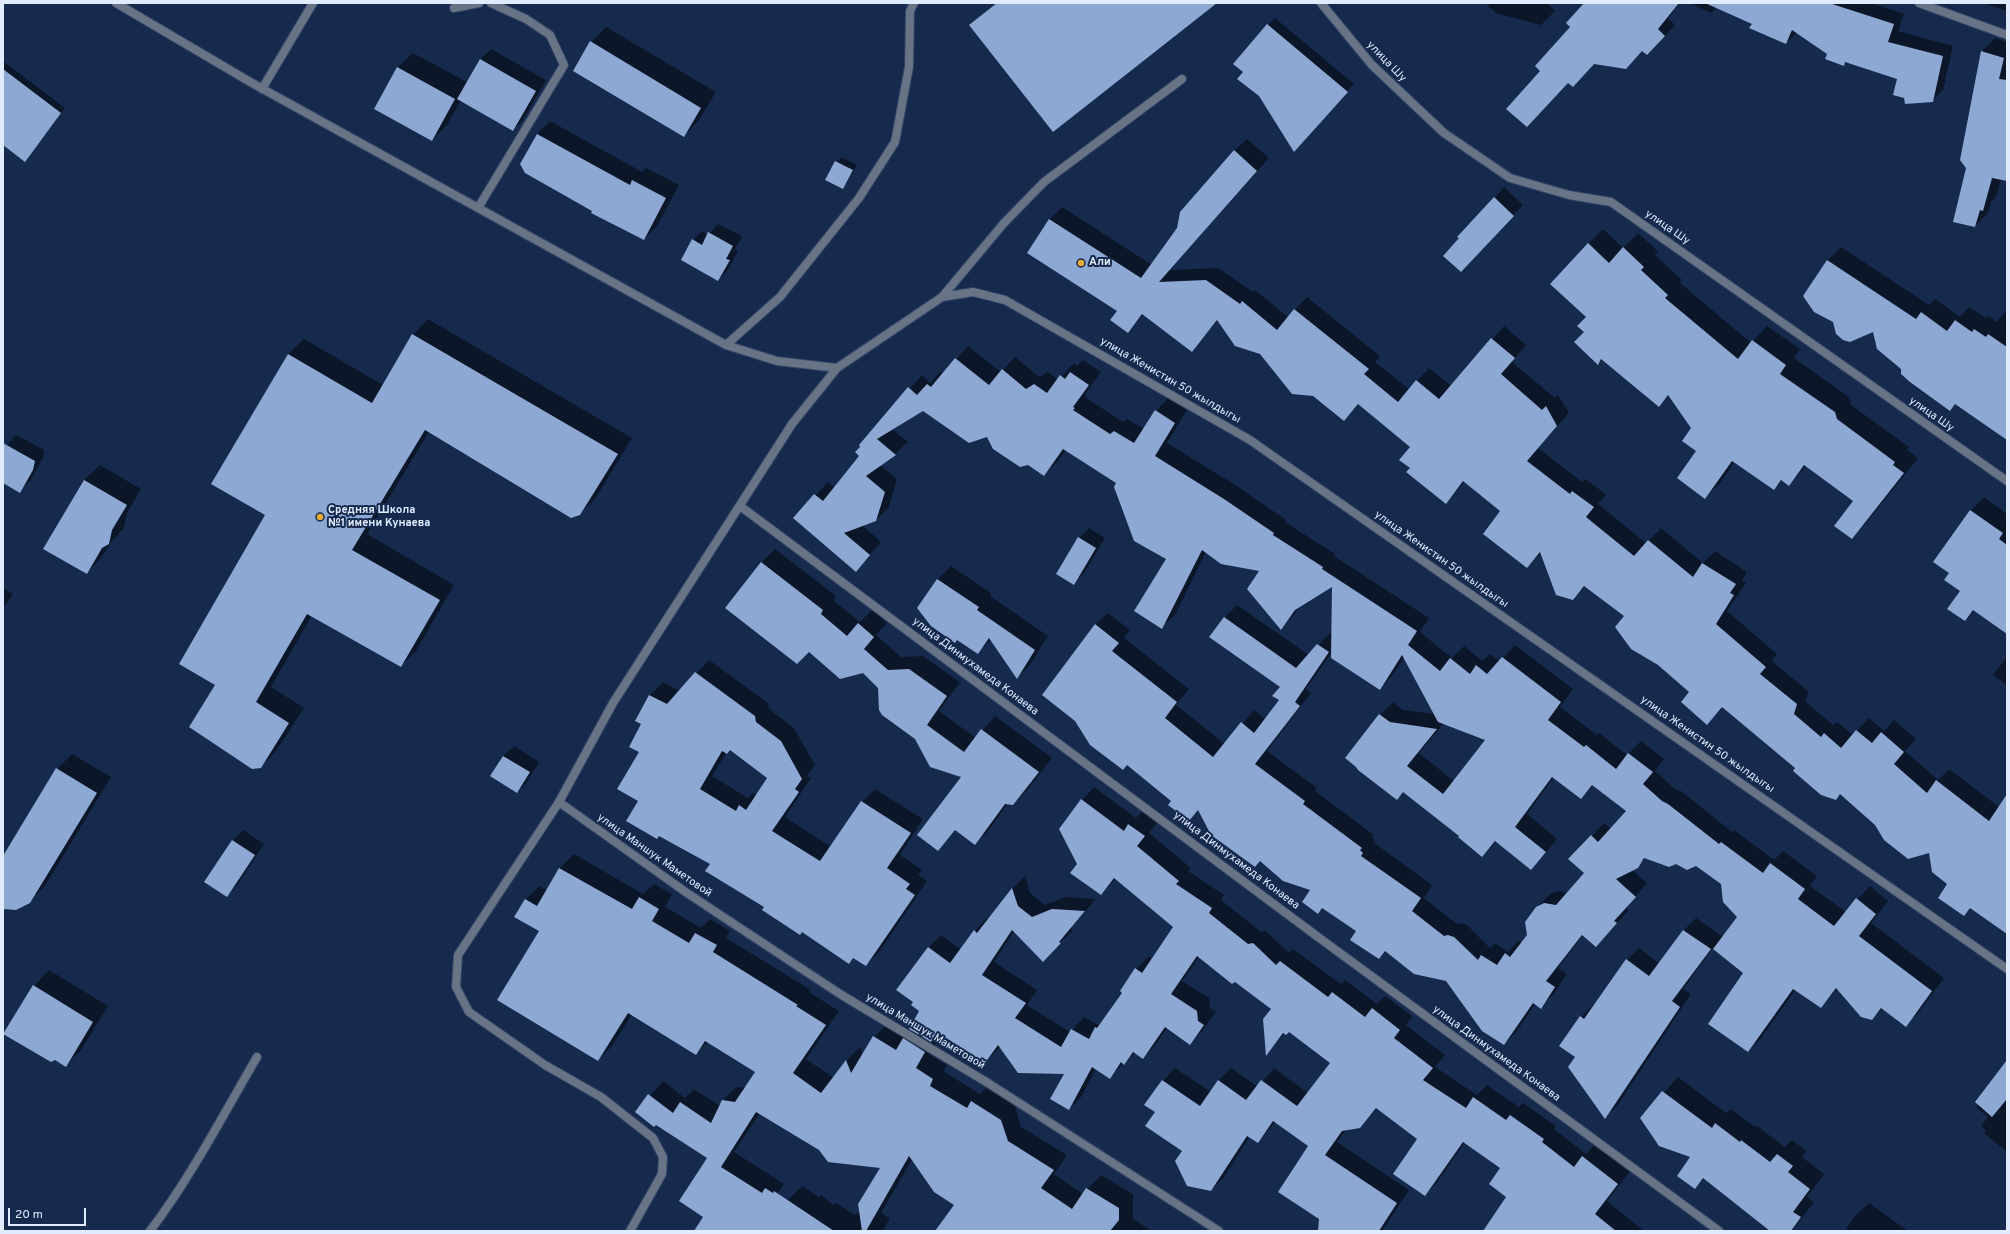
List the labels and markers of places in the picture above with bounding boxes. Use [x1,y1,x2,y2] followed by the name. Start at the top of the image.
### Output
[1089,256,1111,270] place label: Али
[1076,258,1086,268] marker: Али
[328,504,430,530] place label: Средняя Школа №1 имени Кунаева
[315,512,325,522] marker: Средняя Школа №1 имени Кунаева

